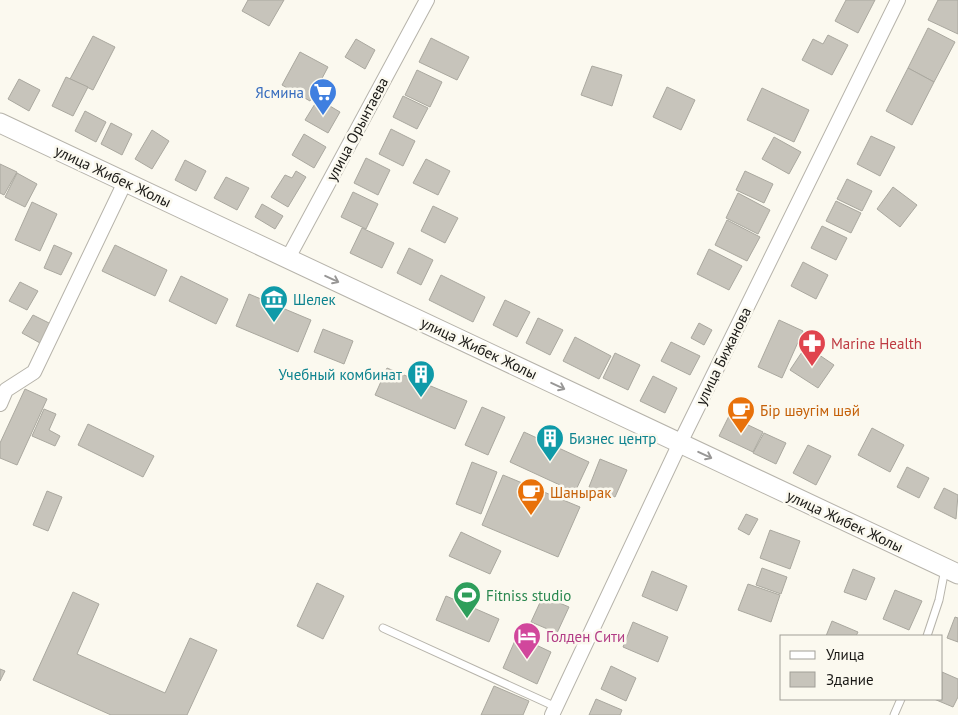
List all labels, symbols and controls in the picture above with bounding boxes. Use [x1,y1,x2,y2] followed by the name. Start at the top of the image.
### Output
[322,74,392,184] street label: улица Орынтаева
[308,77,338,116] supermarket icon: Ясмина
[255,83,304,102] place label: Ясмина
[52,141,174,211] street label: улица Жибек Жолы
[324,274,339,284] one-way arrow
[259,284,289,323] museum icon: Шелек
[293,290,337,309] place label: Шелек
[691,304,755,408] street label: улица Бижанова
[418,313,540,383] street label: улица Жибек Жолы
[797,328,827,367] pharmacy icon: Marine Health
[831,334,922,353] place label: Marine Health
[406,359,436,398] building icon: Учебный комбинат
[278,365,402,384] place label: Учебный комбинат
[550,381,565,391] one-way arrow
[726,395,756,434] cafe icon: Бір шәугім шәй
[760,401,860,420] place label: Бір шәугім шәй
[535,423,565,462] building icon: Бизнес центр
[569,429,656,448] place label: Бизнес центр
[697,451,712,460] one-way arrow
[516,477,546,516] cafe icon: Шанырак
[550,483,612,502] place label: Шанырак
[784,486,906,556] street label: улица Жибек Жолы
[452,580,482,619] sports icon: Fitniss studio
[486,586,571,605] place label: Fitniss studio
[512,621,542,660] hotel icon: Голден Сити
[546,627,625,646] place label: Голден Сити
[780,635,943,700] legend
[826,645,864,664] text: Улица
[826,670,874,689] text: Здание

